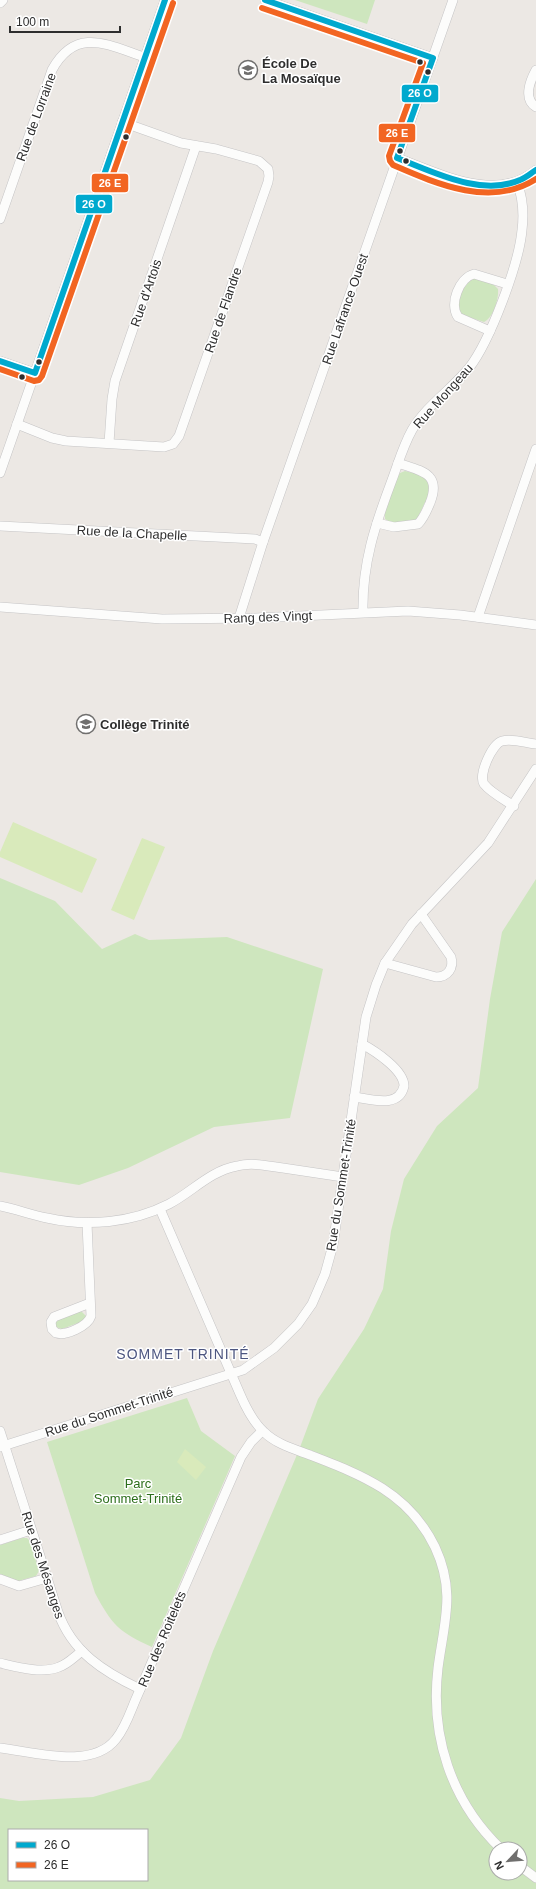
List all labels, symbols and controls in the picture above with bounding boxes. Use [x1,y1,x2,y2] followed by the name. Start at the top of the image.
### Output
[10,8,120,34] scale bar
[16,15,49,29] text: 100 m
[262,56,341,86] place label: École De La Mosaïque
[415,57,425,67] unlabelled marker
[237,59,259,81] school or university icon: École De La Mosaïque
[423,67,433,77] unlabelled marker
[13,71,59,163] street label: Rue de Lorraine
[401,84,439,103] line badge: 26 O
[408,87,432,99] text: 26 O
[378,123,416,143] line badge: 26 E
[386,127,408,139] text: 26 E
[121,132,131,142] unlabelled marker
[395,146,405,156] unlabelled marker
[401,156,411,166] unlabelled marker
[91,173,129,193] line badge: 26 E
[99,177,121,189] text: 26 E
[75,194,113,214] line badge: 26 O
[82,198,106,210] text: 26 O
[319,251,371,366] street label: Rue Lafrance Ouest
[127,257,165,329] street label: Rue d'Artois
[201,265,245,355] street label: Rue de Flandre
[34,357,44,367] unlabelled marker
[410,361,476,431] street label: Rue Mongeau
[17,372,27,382] unlabelled marker
[76,523,188,543] street label: Rue de la Chapelle
[223,608,313,626] street label: Rang des Vingt
[75,713,97,735] school or university icon: Collège Trinité
[100,717,190,732] place label: Collège Trinité
[323,1118,359,1252] street label: Rue du Sommet-Trinité
[116,1346,250,1362] district label: SOMMET TRINITÉ
[43,1384,175,1440] street label: Rue du Sommet-Trinité
[94,1476,182,1506] park label: Parc Sommet-Trinité
[19,1509,68,1621] street label: Rue des Mésanges
[135,1588,189,1689] street label: Rue des Roitelets
[8,1829,148,1881] legend
[44,1838,70,1852] text: 26 O
[488,1841,528,1881] north arrow
[44,1858,69,1872] text: 26 E
[492,1859,506,1872] text: N

